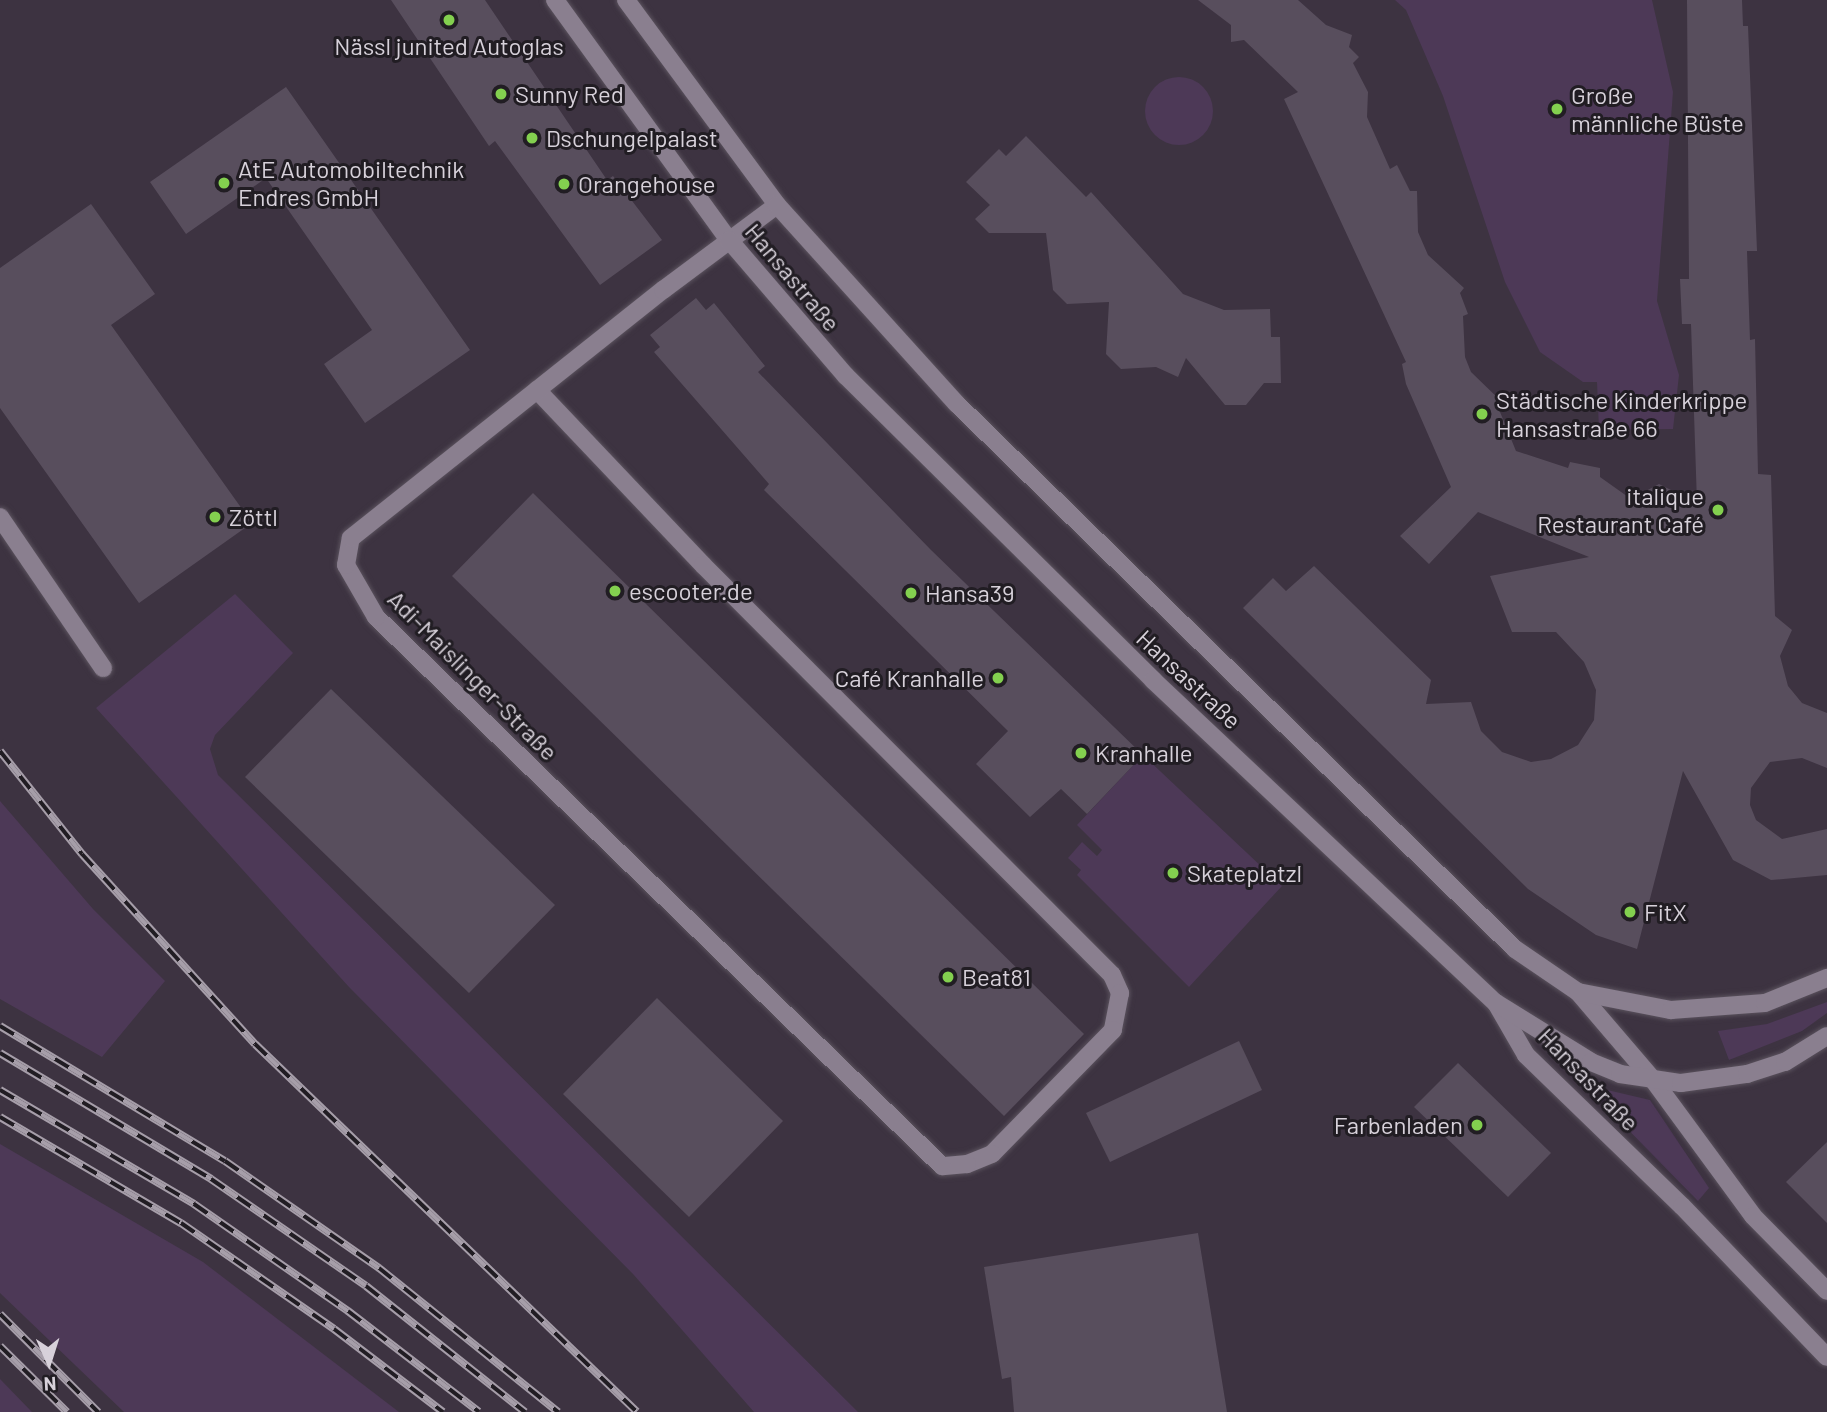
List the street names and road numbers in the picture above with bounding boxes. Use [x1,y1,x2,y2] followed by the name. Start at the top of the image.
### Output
[740,217,846,337] street label: Hansastraße
[382,584,564,766] street label: Adi-Maislinger-Straße
[1131,623,1247,735] street label: Hansastraße
[1533,1021,1645,1137] street label: Hansastraße

